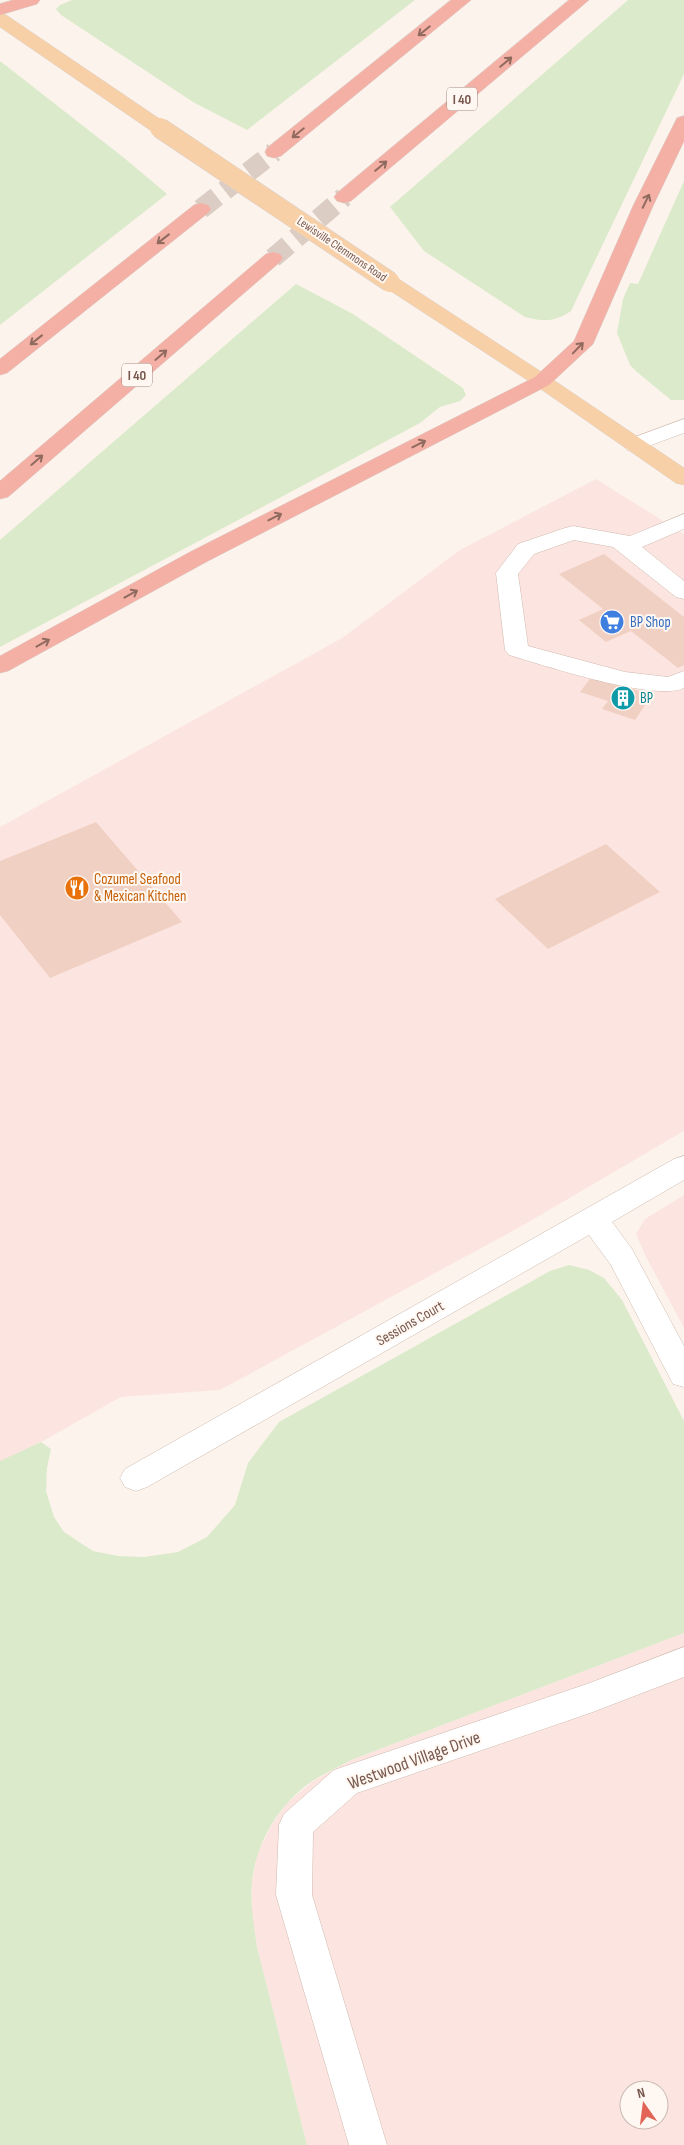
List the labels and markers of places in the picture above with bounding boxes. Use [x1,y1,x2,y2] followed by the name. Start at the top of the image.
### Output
[599,609,625,635] supermarket icon: BP Shop
[630,613,671,632] place label: BP Shop
[610,685,636,711] building icon: BP
[640,689,653,708] place label: BP
[94,870,187,906] place label: Cozumel Seafood & Mexican Kitchen
[64,875,90,901] restaurant icon: Cozumel Seafood & Mexican Kitchen

